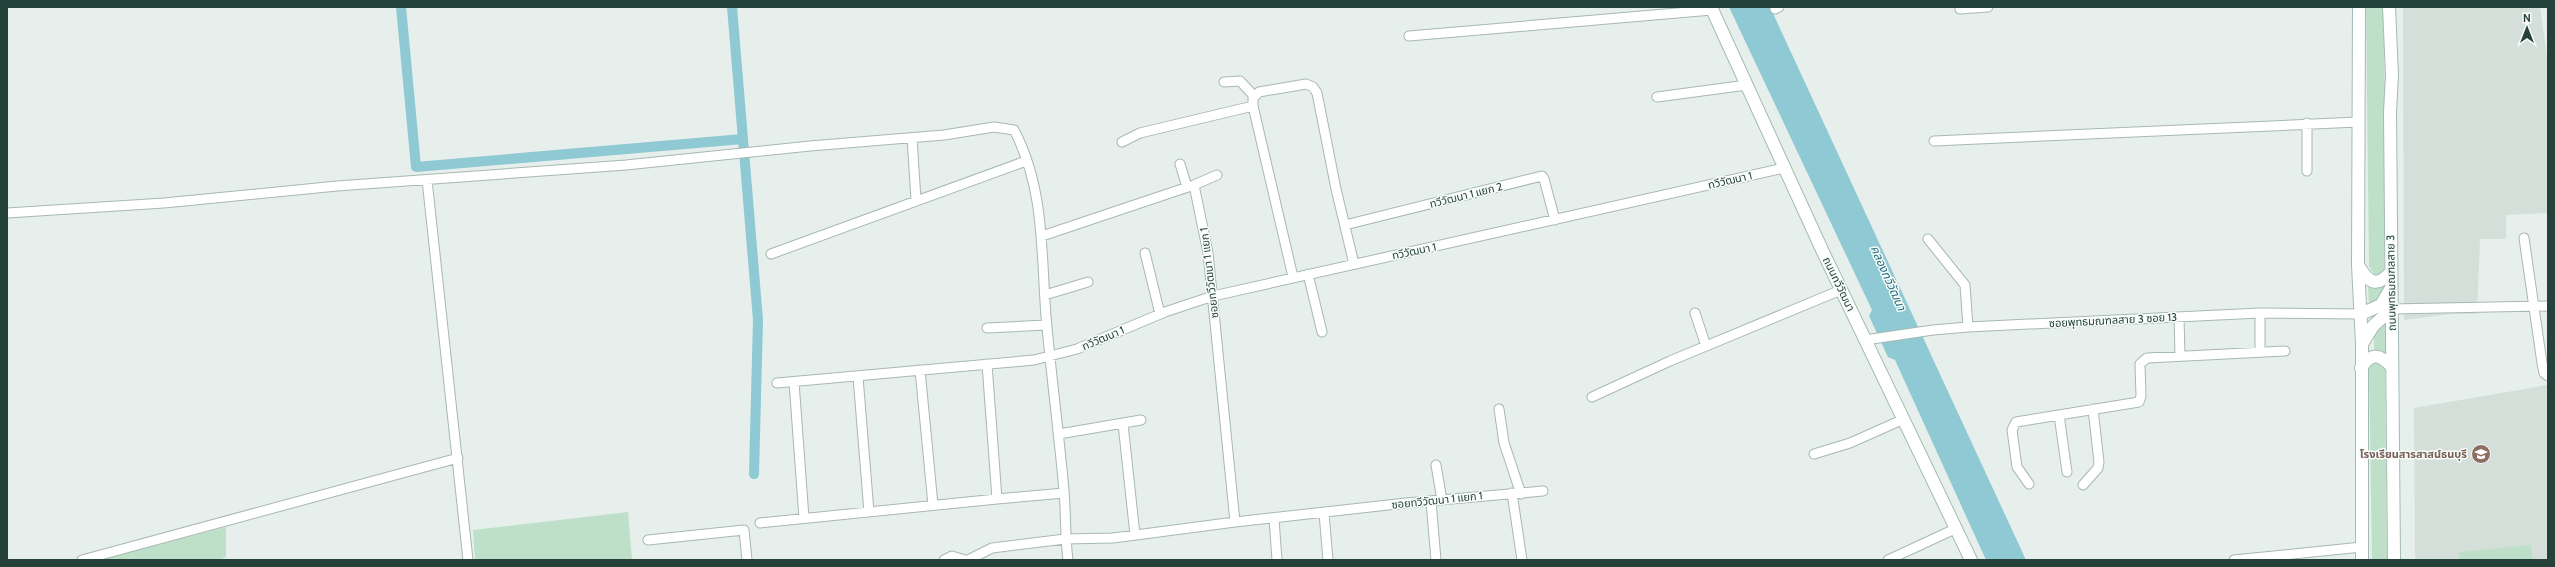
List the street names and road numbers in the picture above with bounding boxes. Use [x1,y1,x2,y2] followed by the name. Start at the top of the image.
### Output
[1707,168,1753,192] street label: ทวีวัฒนา 1
[1428,179,1504,211] street label: ทวีวัฒนา 1 แยก 2
[1196,227,1222,319] street label: ซอยทวีวัฒนา 1 แยก 1
[2383,235,2399,331] street label: ถนนพุทธมณฑลสาย 3
[1391,240,1437,262] street label: ทวีวัฒนา 1
[1820,255,1858,313] street label: ถนนทวีวัฒนา
[2049,310,2178,330] street label: ซอยพุทธมณฑลสาย 3 ซอย 13
[1080,323,1126,353] street label: ทวีวัฒนา 1
[1391,488,1483,512] street label: ซอยทวีวัฒนา 1 แยก 1

